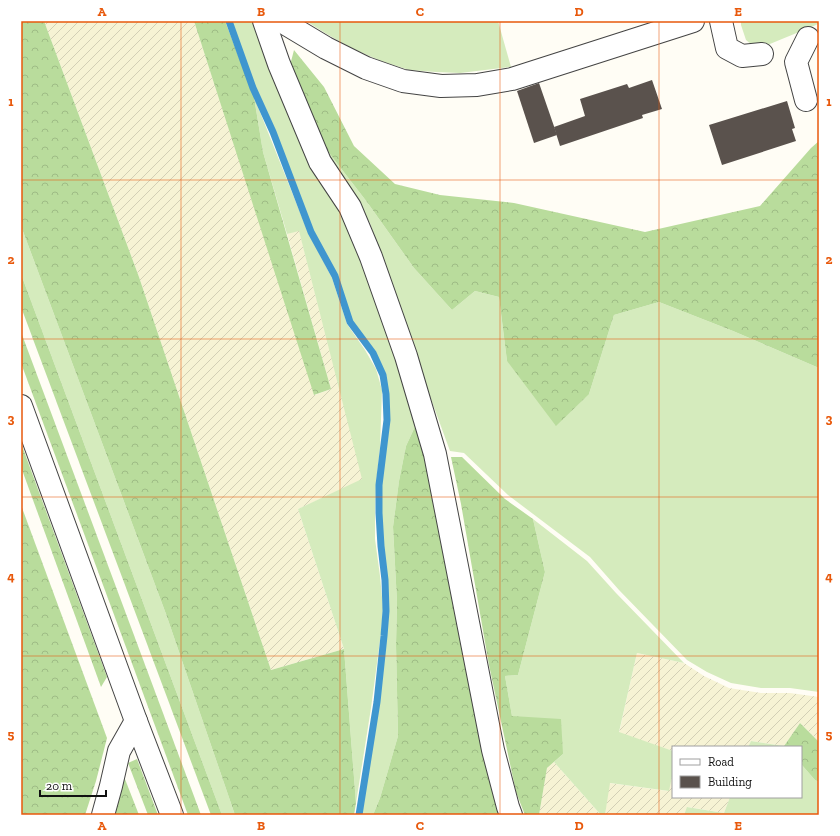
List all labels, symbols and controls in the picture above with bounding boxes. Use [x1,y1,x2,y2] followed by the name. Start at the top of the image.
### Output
[98,4,107,19] text: A
[257,4,265,19] text: B
[416,4,424,19] text: C
[574,4,584,19] text: D
[734,4,742,19] text: E
[8,94,14,109] text: 1
[826,94,832,109] text: 1
[8,252,15,267] text: 2
[826,252,833,267] text: 2
[8,411,15,426] text: 3
[826,411,833,426] text: 3
[7,569,15,584] text: 4
[825,569,833,584] text: 4
[8,727,15,742] text: 5
[826,727,833,742] text: 5
[672,746,802,798] legend
[708,755,734,769] text: Road
[40,772,106,798] scale bar
[708,775,752,789] text: Building
[46,779,73,793] text: 20 m
[98,818,107,833] text: A
[257,818,265,833] text: B
[416,818,424,833] text: C
[574,818,584,833] text: D
[734,818,742,833] text: E

